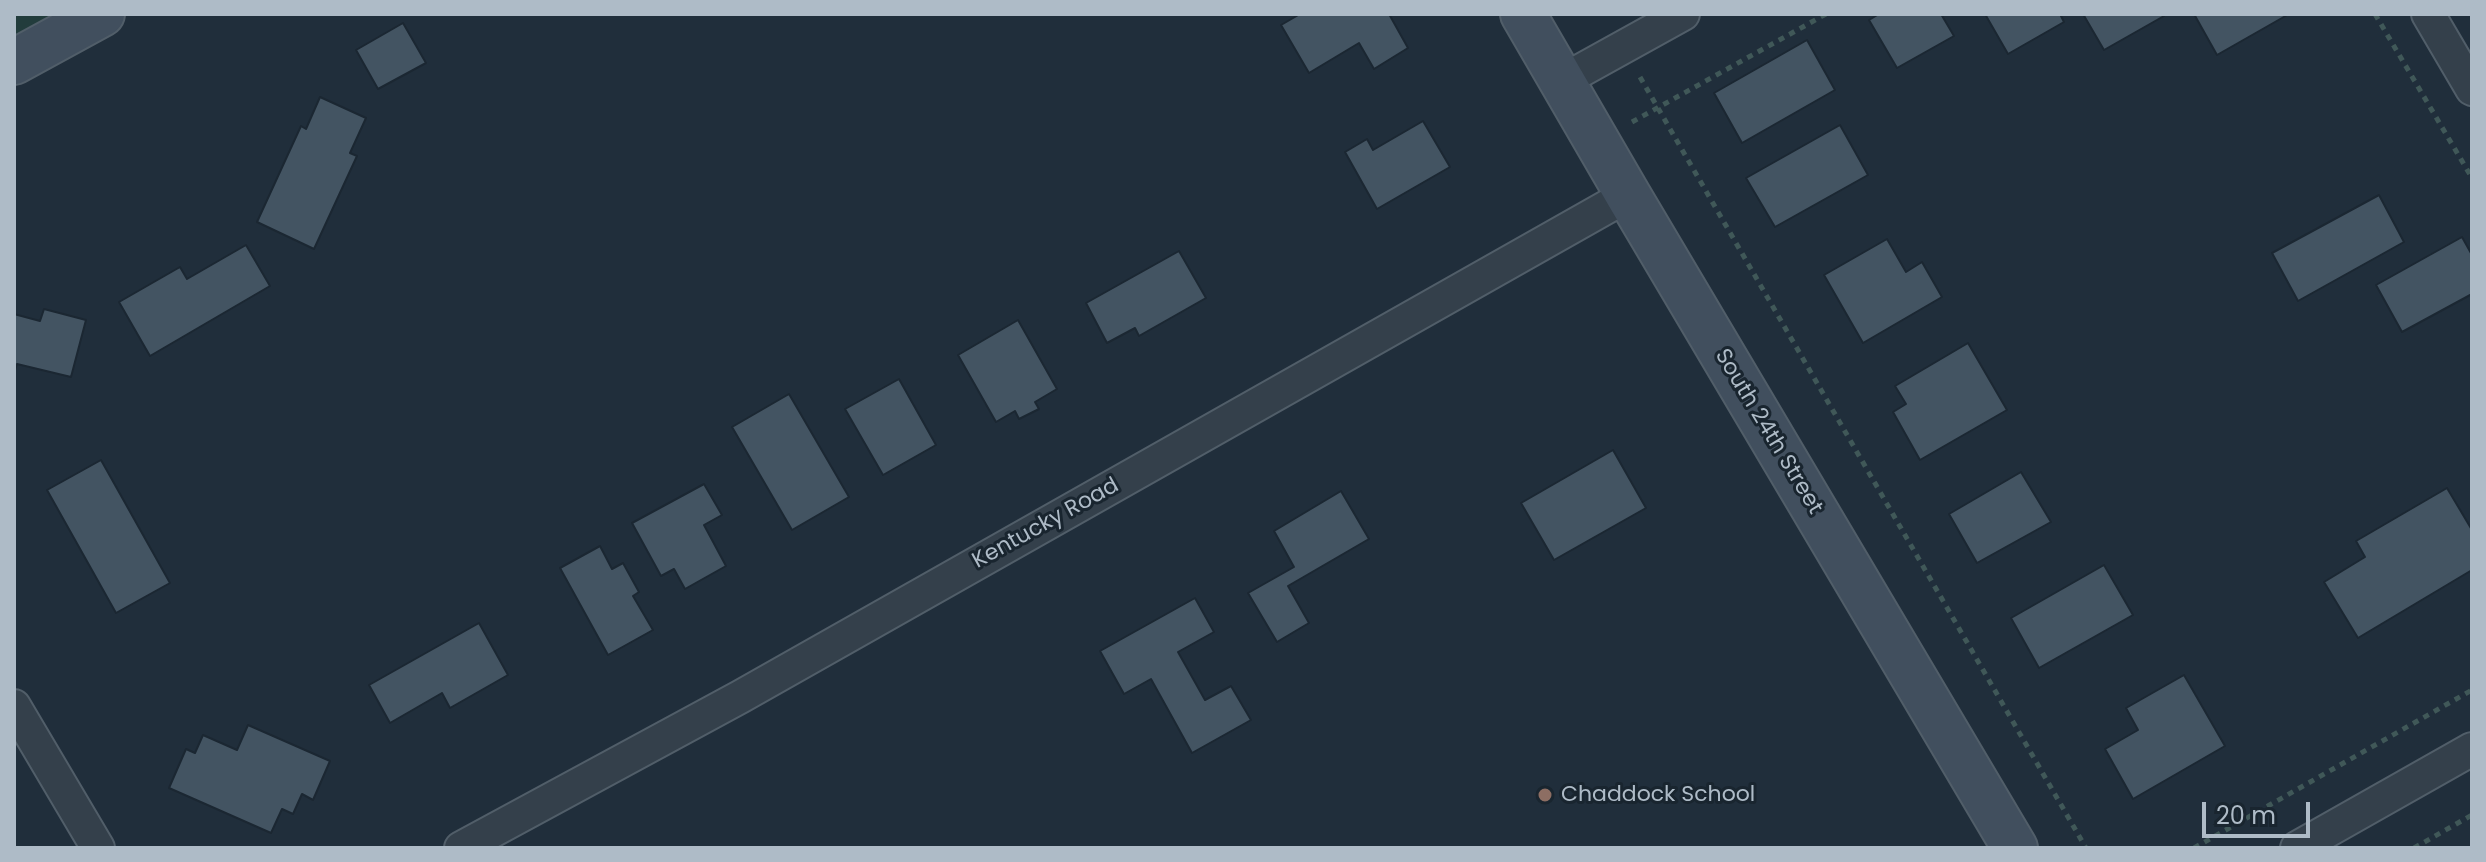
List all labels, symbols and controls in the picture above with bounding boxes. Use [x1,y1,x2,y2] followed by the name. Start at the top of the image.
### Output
[1708,345,1828,519] street label: South 24th Street
[968,473,1124,575] street label: Kentucky Road
[1561,782,1755,808] place label: Chaddock School
[1536,786,1554,804] marker: Chaddock School
[2206,786,2314,836] scale bar
[2216,799,2276,832] text: 20 m

